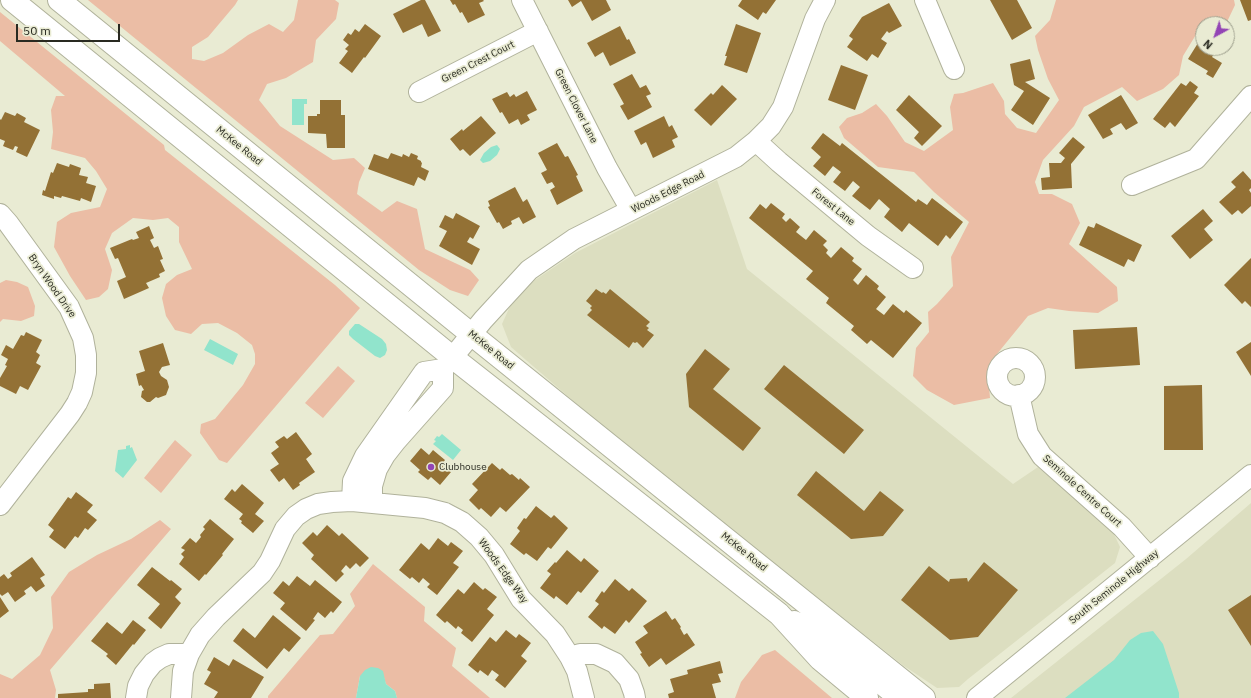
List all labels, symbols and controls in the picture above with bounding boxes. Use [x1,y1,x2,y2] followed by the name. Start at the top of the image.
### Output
[18,16,122,42] scale bar
[1195,16,1235,56] north arrow
[23,23,51,38] text: 50 m
[1200,37,1215,52] text: N
[440,38,516,86] street label: Green Crest Court
[552,67,600,145] street label: Green Clover Lane
[214,124,264,168] street label: McKee Road
[629,168,707,216] street label: Woods Edge Road
[809,186,857,228] street label: Forest Lane
[26,252,78,320] street label: Bryn Wood Drive
[466,328,516,372] street label: McKee Road
[1040,453,1124,529] street label: Seminole Centre Court
[439,461,487,473] place label: Clubhouse
[426,462,436,472] marker: Clubhouse
[719,530,769,574] street label: McKee Road
[476,536,530,606] street label: Woods Edge Way
[1067,547,1161,627] street label: South Seminole Highway

